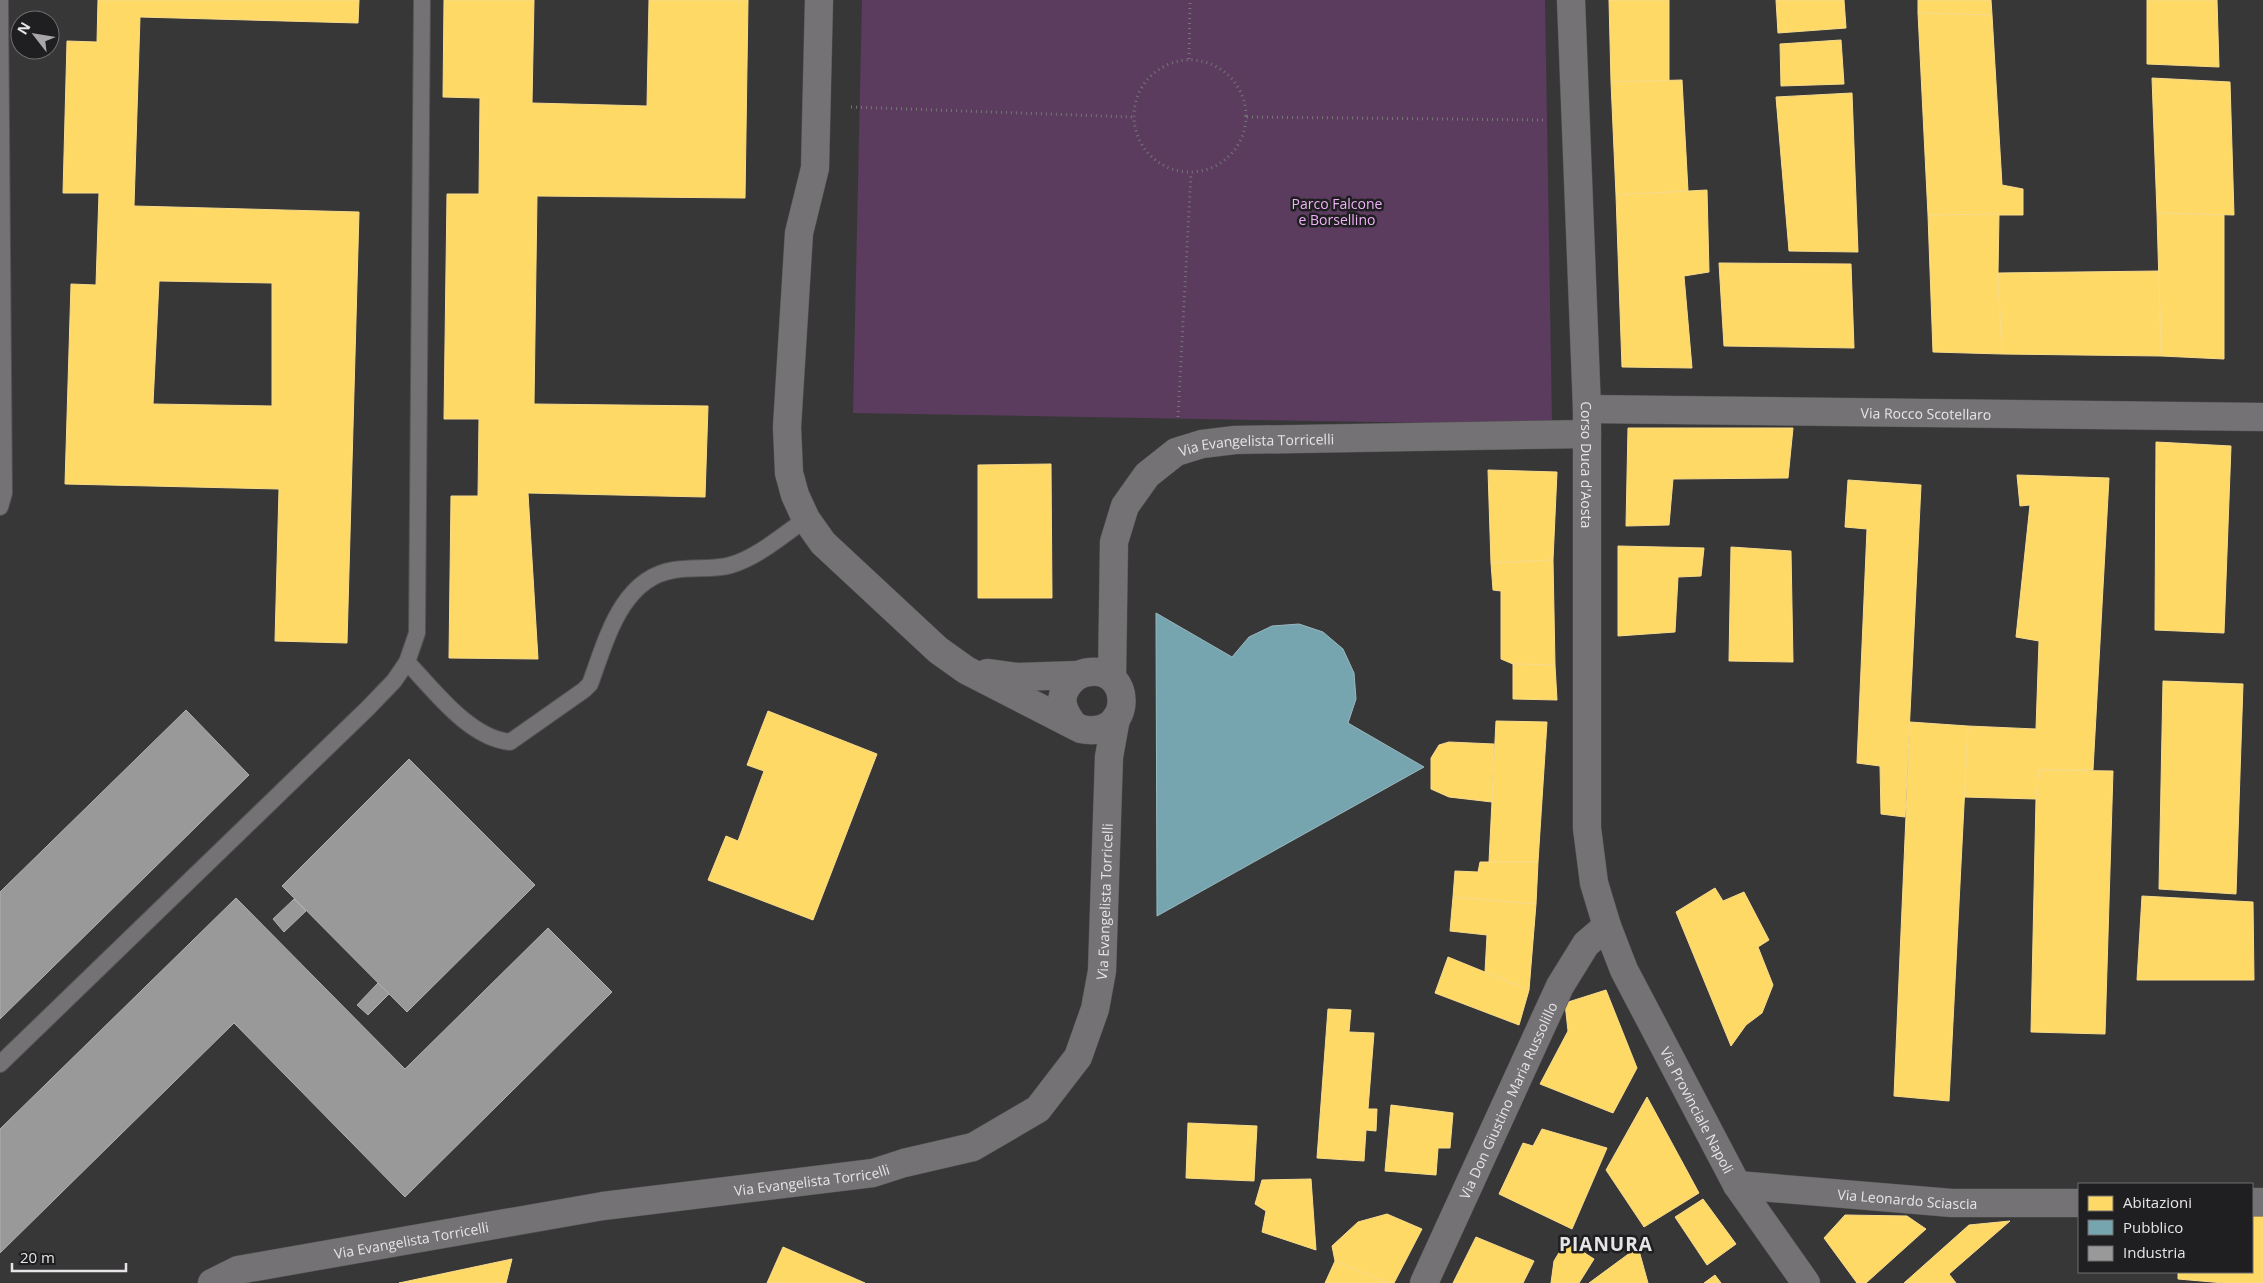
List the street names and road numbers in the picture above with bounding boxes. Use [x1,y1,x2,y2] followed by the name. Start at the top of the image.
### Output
[1577,401,1597,528] street label: Corso Duca d'Aosta
[1861,403,1991,423] street label: Via Rocco Scotellaro
[1176,429,1334,460] street label: Via Evangelista Torricelli
[1091,823,1116,981] street label: Via Evangelista Torricelli
[1454,999,1561,1202] street label: Via Don Giustino Maria Russolillo
[1656,1043,1739,1177] street label: Via Provinciale Napoli
[733,1159,892,1199] street label: Via Evangelista Torricelli
[1837,1184,1977,1213] street label: Via Leonardo Sciascia
[333,1217,490,1262] street label: Via Evangelista Torricelli

